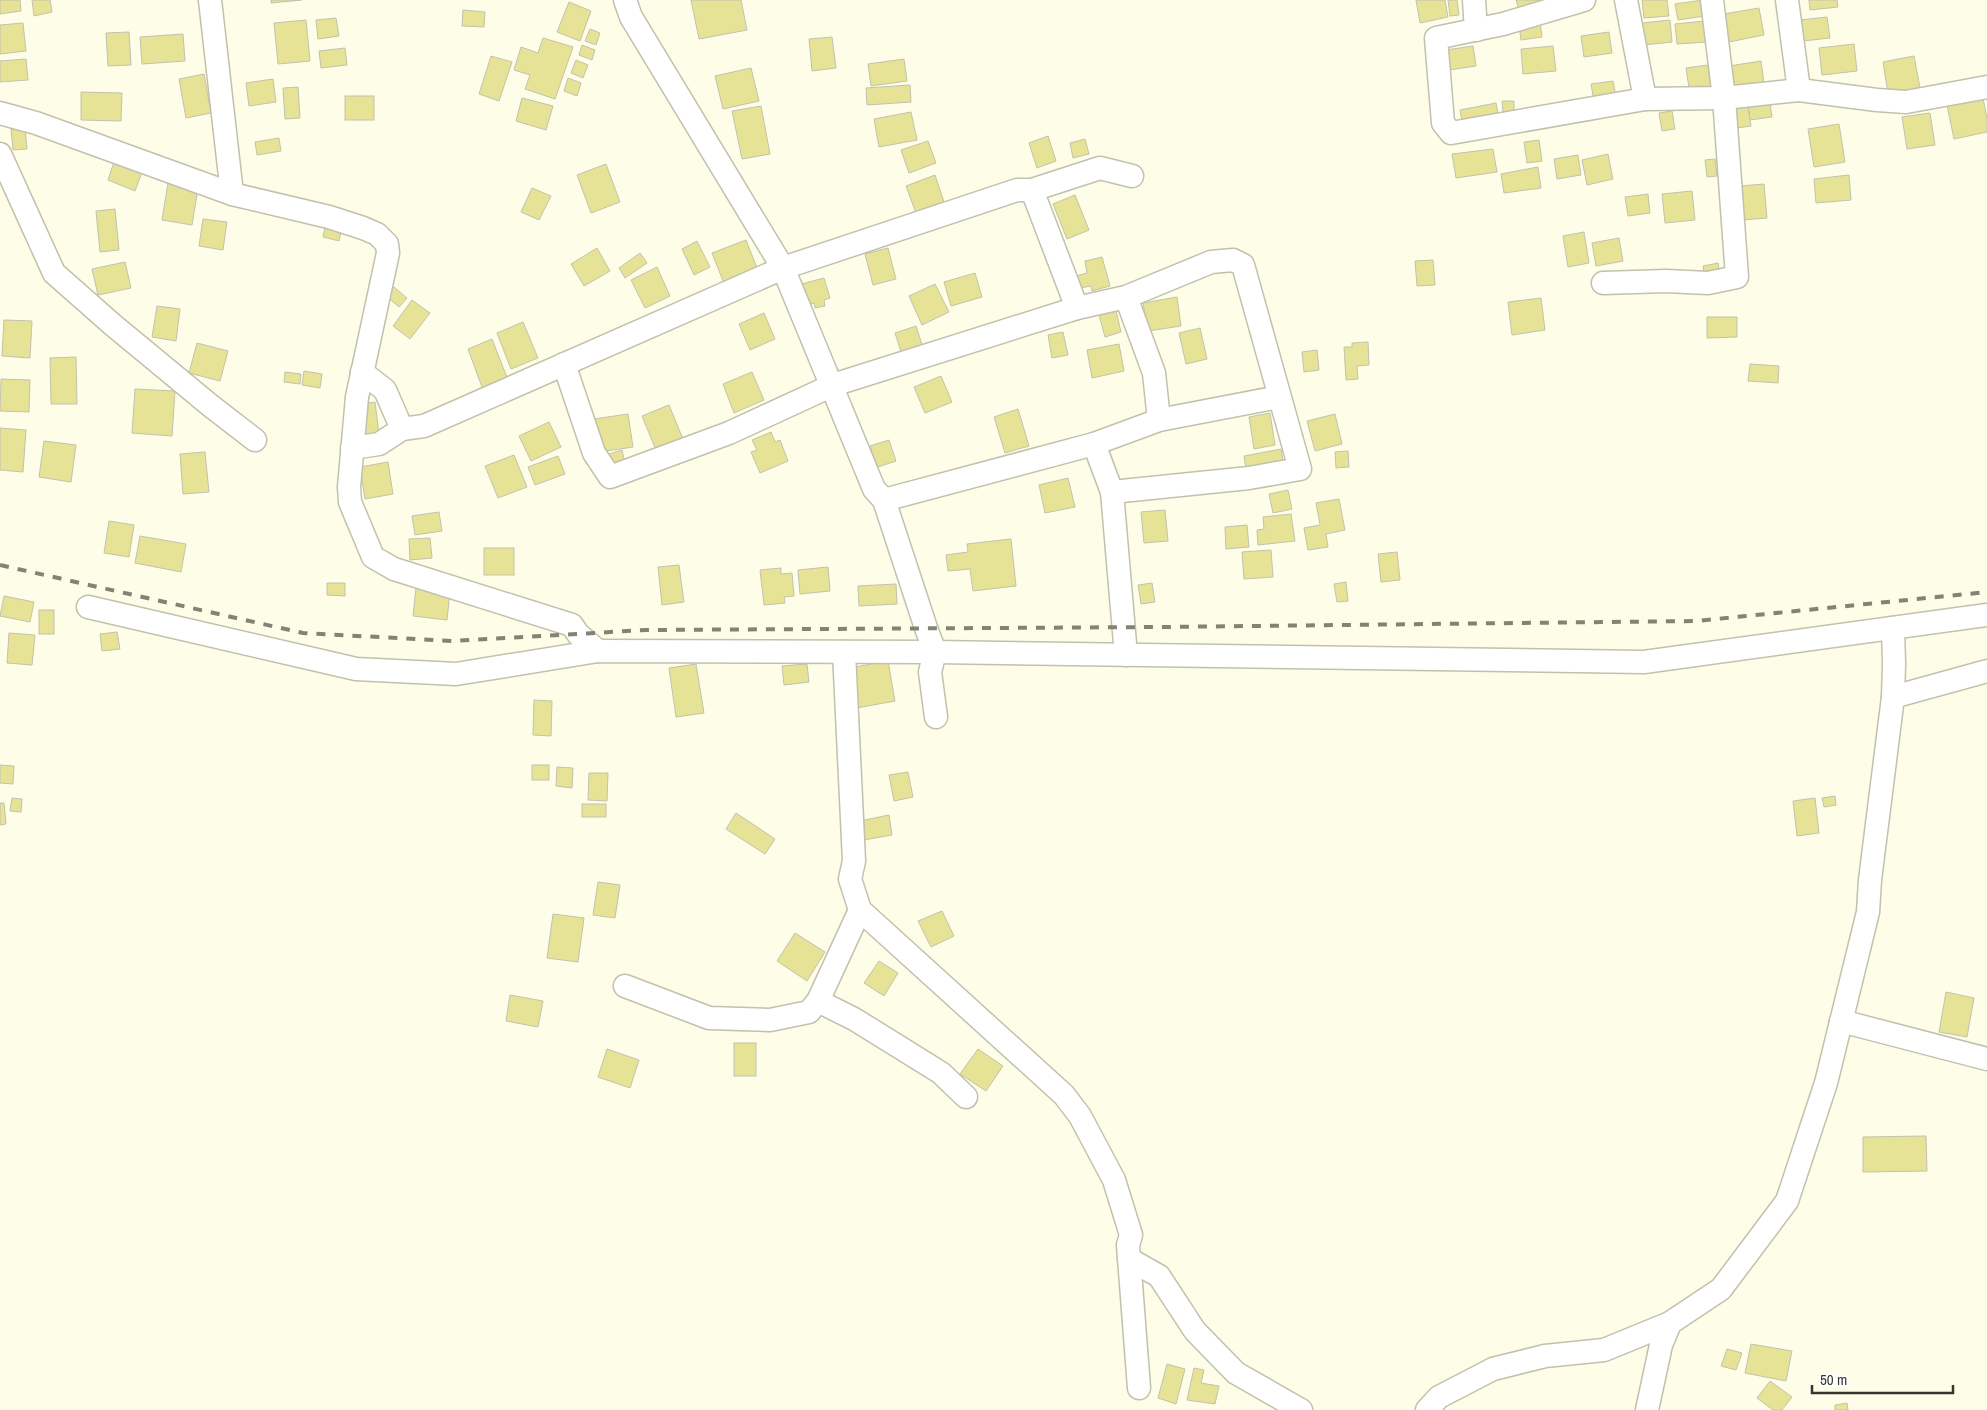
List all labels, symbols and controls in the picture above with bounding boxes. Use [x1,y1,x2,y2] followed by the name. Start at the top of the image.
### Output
[1812,1362,1953,1394] scale bar
[1820,1369,1847,1390] text: 50 m

